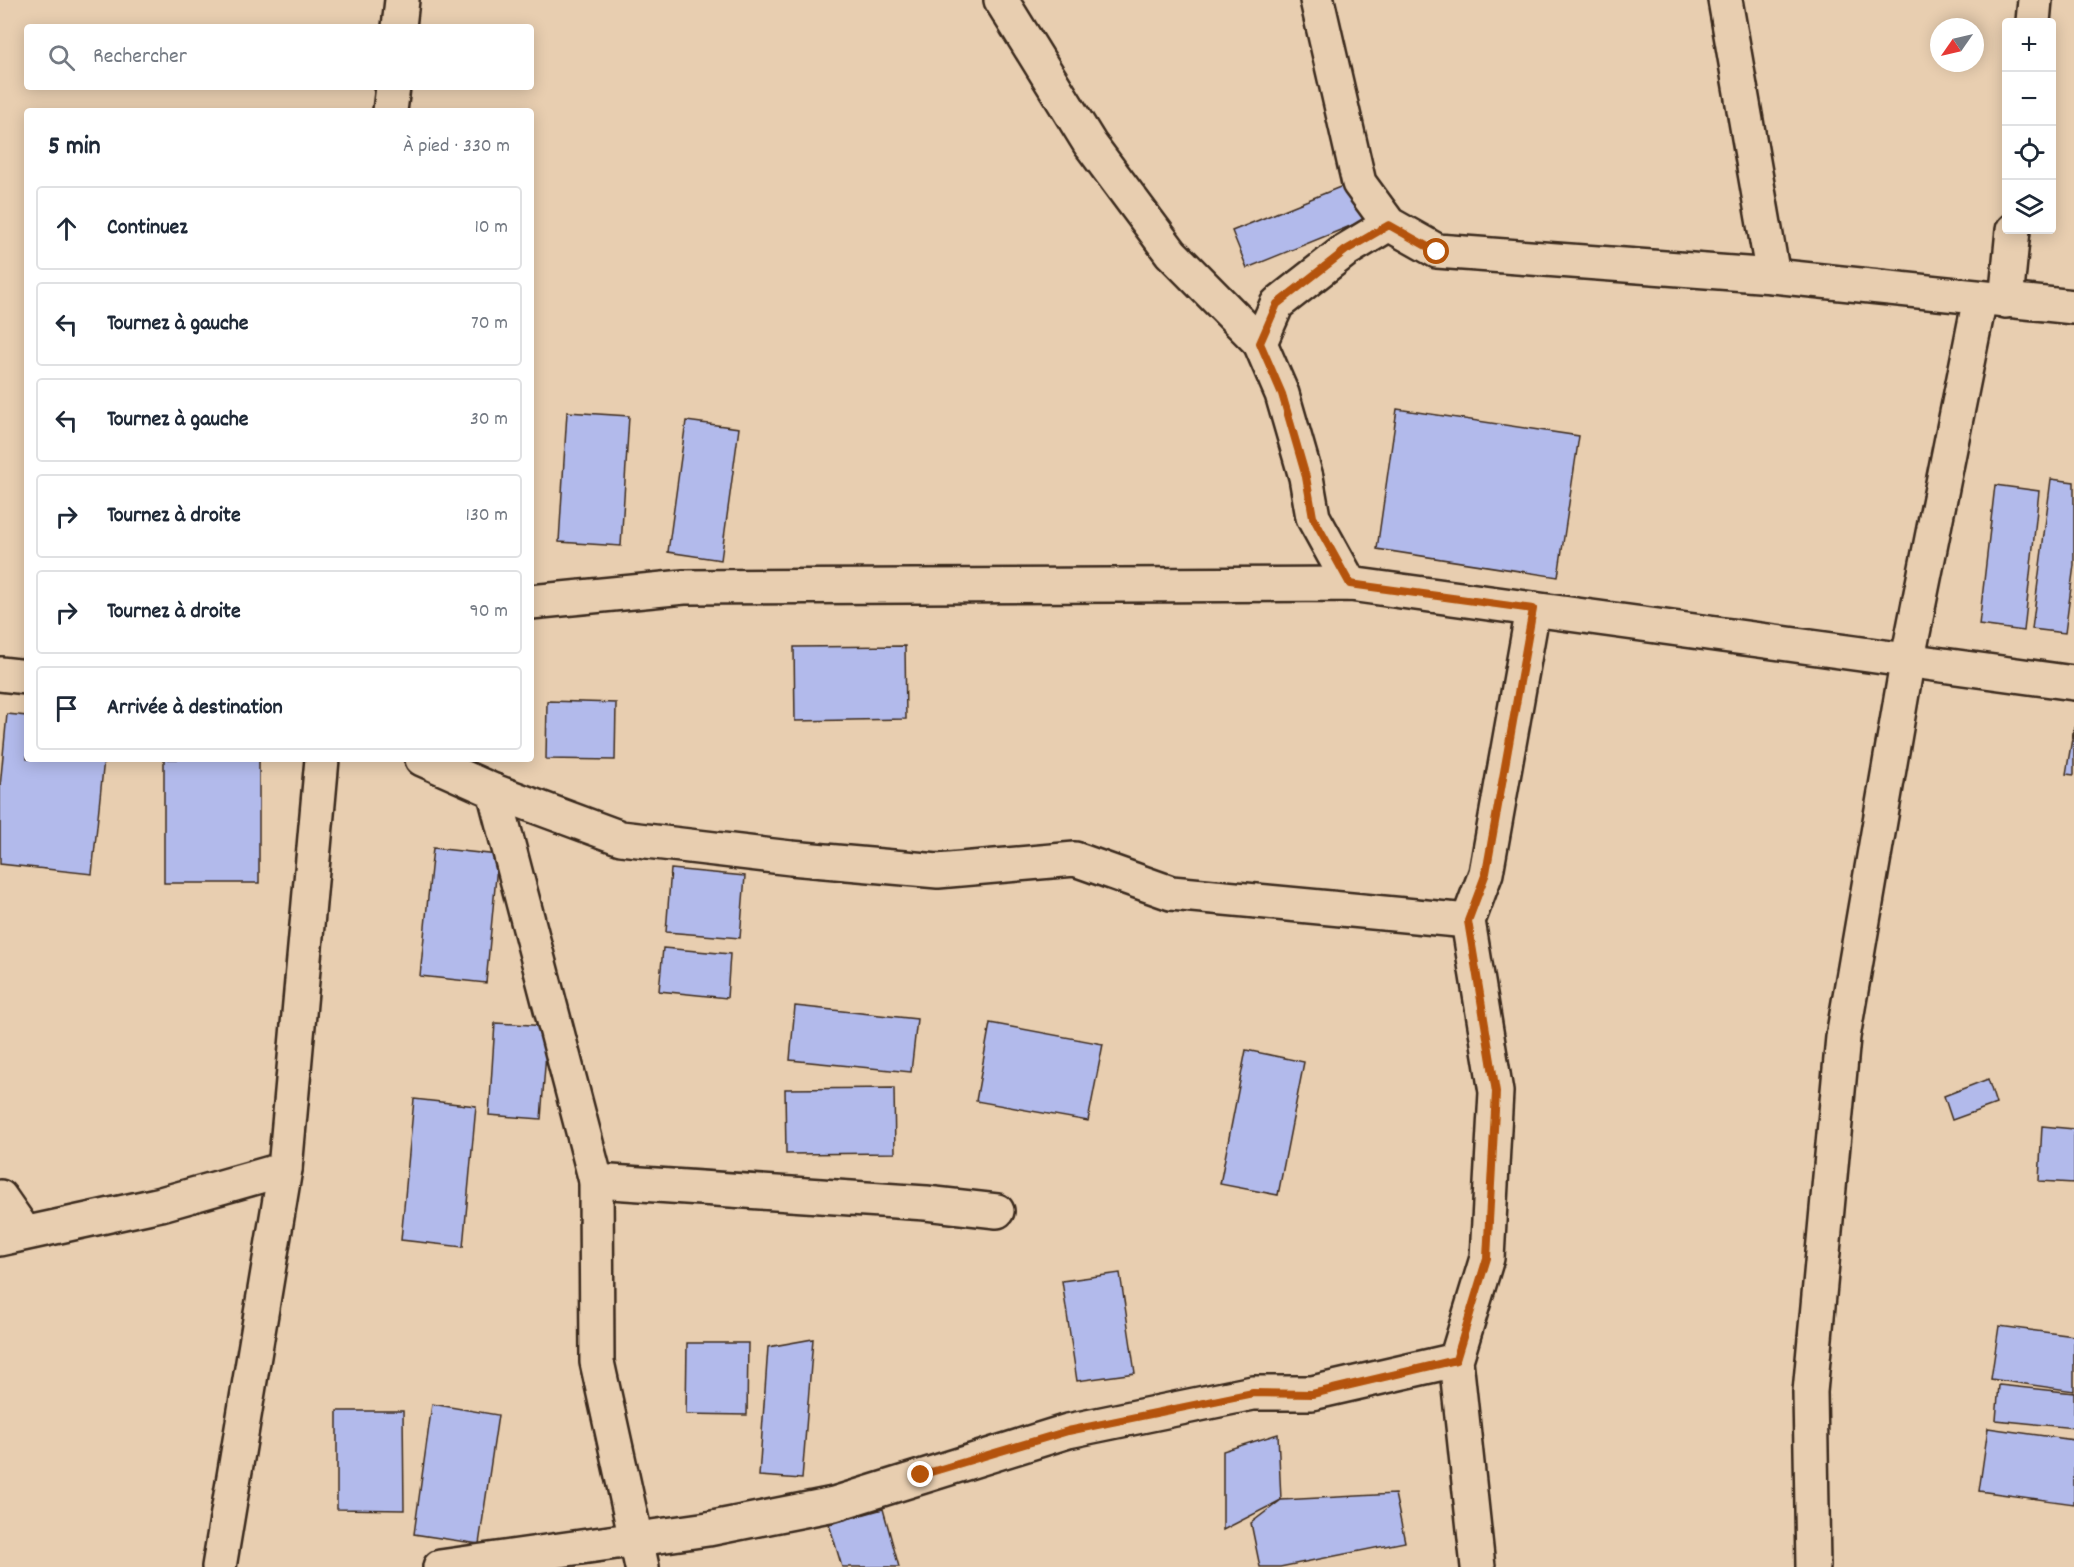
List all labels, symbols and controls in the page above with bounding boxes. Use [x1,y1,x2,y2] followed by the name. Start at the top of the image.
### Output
[1930,18,1984,72] north arrow
[2002,18,2056,234] map controls
[2002,18,2056,72] button: +
[24,24,534,90] search box
[45,41,78,74] icon: search
[93,42,187,73] text: Rechercher
[2002,72,2056,126] button: −
[2002,126,2056,180] button: locate
[48,129,101,166] text: 5 min
[403,133,510,161] text: À pied · 330 m
[2002,180,2056,234] button: layers
[50,212,83,245] icon: ahead
[107,213,188,244] text: Continuez
[474,214,508,242] text: 10 m
[1423,238,1449,264] route start
[50,308,83,341] icon: left
[107,309,249,340] text: Tournez à gauche
[471,310,508,338] text: 70 m
[50,404,83,437] icon: left
[107,405,249,436] text: Tournez à gauche
[470,406,508,434] text: 30 m
[50,500,83,533] icon: right
[107,501,241,532] text: Tournez à droite
[466,502,508,530] text: 130 m
[50,596,83,629] icon: right
[107,597,241,628] text: Tournez à droite
[470,598,508,626] text: 90 m
[50,692,83,725] icon: arrive
[107,693,283,724] text: Arrivée à destination
[907,1461,933,1487] route end

